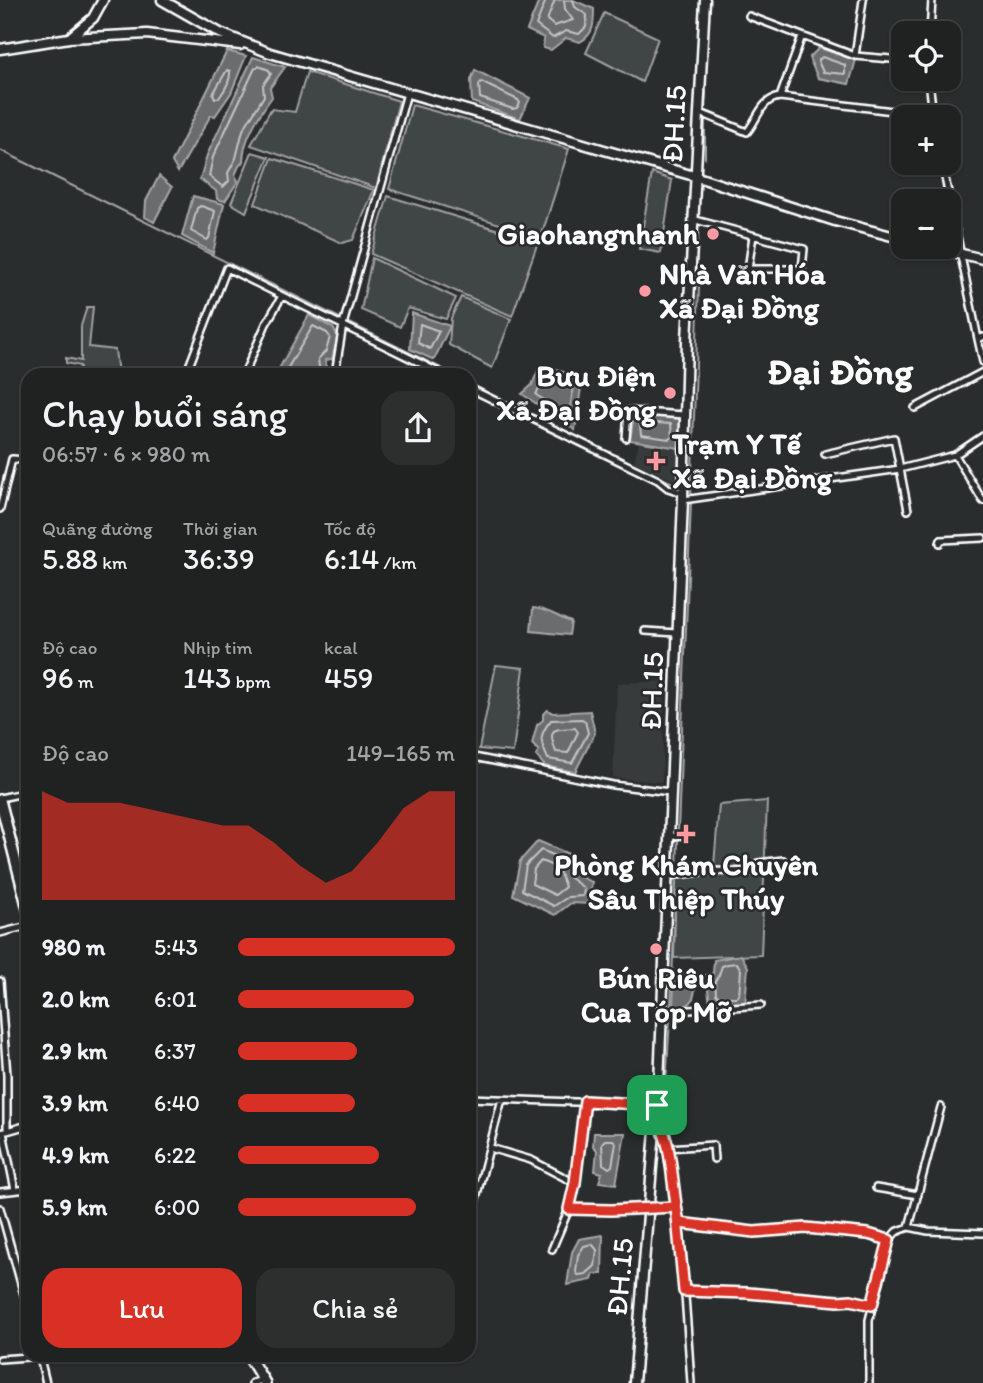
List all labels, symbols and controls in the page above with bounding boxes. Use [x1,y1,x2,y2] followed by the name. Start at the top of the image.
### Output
[891,21,961,259] map controls
[891,21,961,91] button: locate
[653,84,694,164] street label: ĐH.15
[891,105,961,175] button: +
[891,189,961,259] button: −
[497,215,700,252] place label: Giaohangnhanh
[705,226,721,242] marker: Giaohangnhanh
[659,255,826,326] place label: Nhà Văn Hóa Xã Đại Đồng
[637,283,653,299] marker: Nhà Văn Hóa Xã Đại Đồng
[767,349,914,393] district label: Đại Đồng
[496,357,657,428] place label: Bưu Điện Xã Đại Đồng
[662,385,678,401] marker: Bưu Điện Xã Đại Đồng
[42,391,288,437] text: Chạy buổi sáng
[381,391,455,465] button: share
[671,425,833,496] place label: Trạm Y Tế Xã Đại Đồng
[42,440,210,468] text: 06:57 · 6 × 980 m
[646,451,666,471] marker: Trạm Y Tế Xã Đại Đồng
[42,517,153,540] text: Quãng đường
[183,517,257,540] text: Thời gian
[324,517,376,540] text: Tốc độ
[42,540,98,577] text: 5.88
[183,540,255,577] text: 36:39
[324,540,379,577] text: 6:14
[98,551,127,574] text: km
[379,551,417,574] text: /km
[42,636,97,659] text: Độ cao
[183,636,253,659] text: Nhịp tim
[324,636,358,659] text: kcal
[632,651,671,731] street label: ĐH.15
[42,659,74,696] text: 96
[183,659,231,696] text: 143
[324,659,373,696] text: 459
[74,670,94,693] text: m
[231,670,271,693] text: bpm
[42,739,109,767] text: Độ cao
[346,739,455,767] text: 149–165 m
[676,824,696,844] marker: Phòng Khám Chuyên Sâu Thiệp Thúy
[554,846,819,917] place label: Phòng Khám Chuyên Sâu Thiệp Thúy
[42,933,105,961] text: 980 m
[154,933,198,961] text: 5:43
[648,941,664,957] marker: Bún Riêu Cua Tóp Mỡ
[581,959,732,1030] place label: Bún Riêu Cua Tóp Mỡ
[42,985,110,1013] text: 2.0 km
[154,985,197,1013] text: 6:01
[42,1037,107,1065] text: 2.9 km
[154,1037,196,1065] text: 6:37
[627,1075,687,1135] pin
[638,1086,676,1124] icon: arrive
[42,1089,108,1117] text: 3.9 km
[154,1089,200,1117] text: 6:40
[42,1141,109,1169] text: 4.9 km
[154,1141,196,1169] text: 6:22
[42,1193,107,1221] text: 5.9 km
[154,1193,200,1221] text: 6:00
[598,1236,641,1318] street label: ĐH.15
[42,1268,242,1348] button: Lưu
[256,1268,455,1348] button: Chia sẻ

